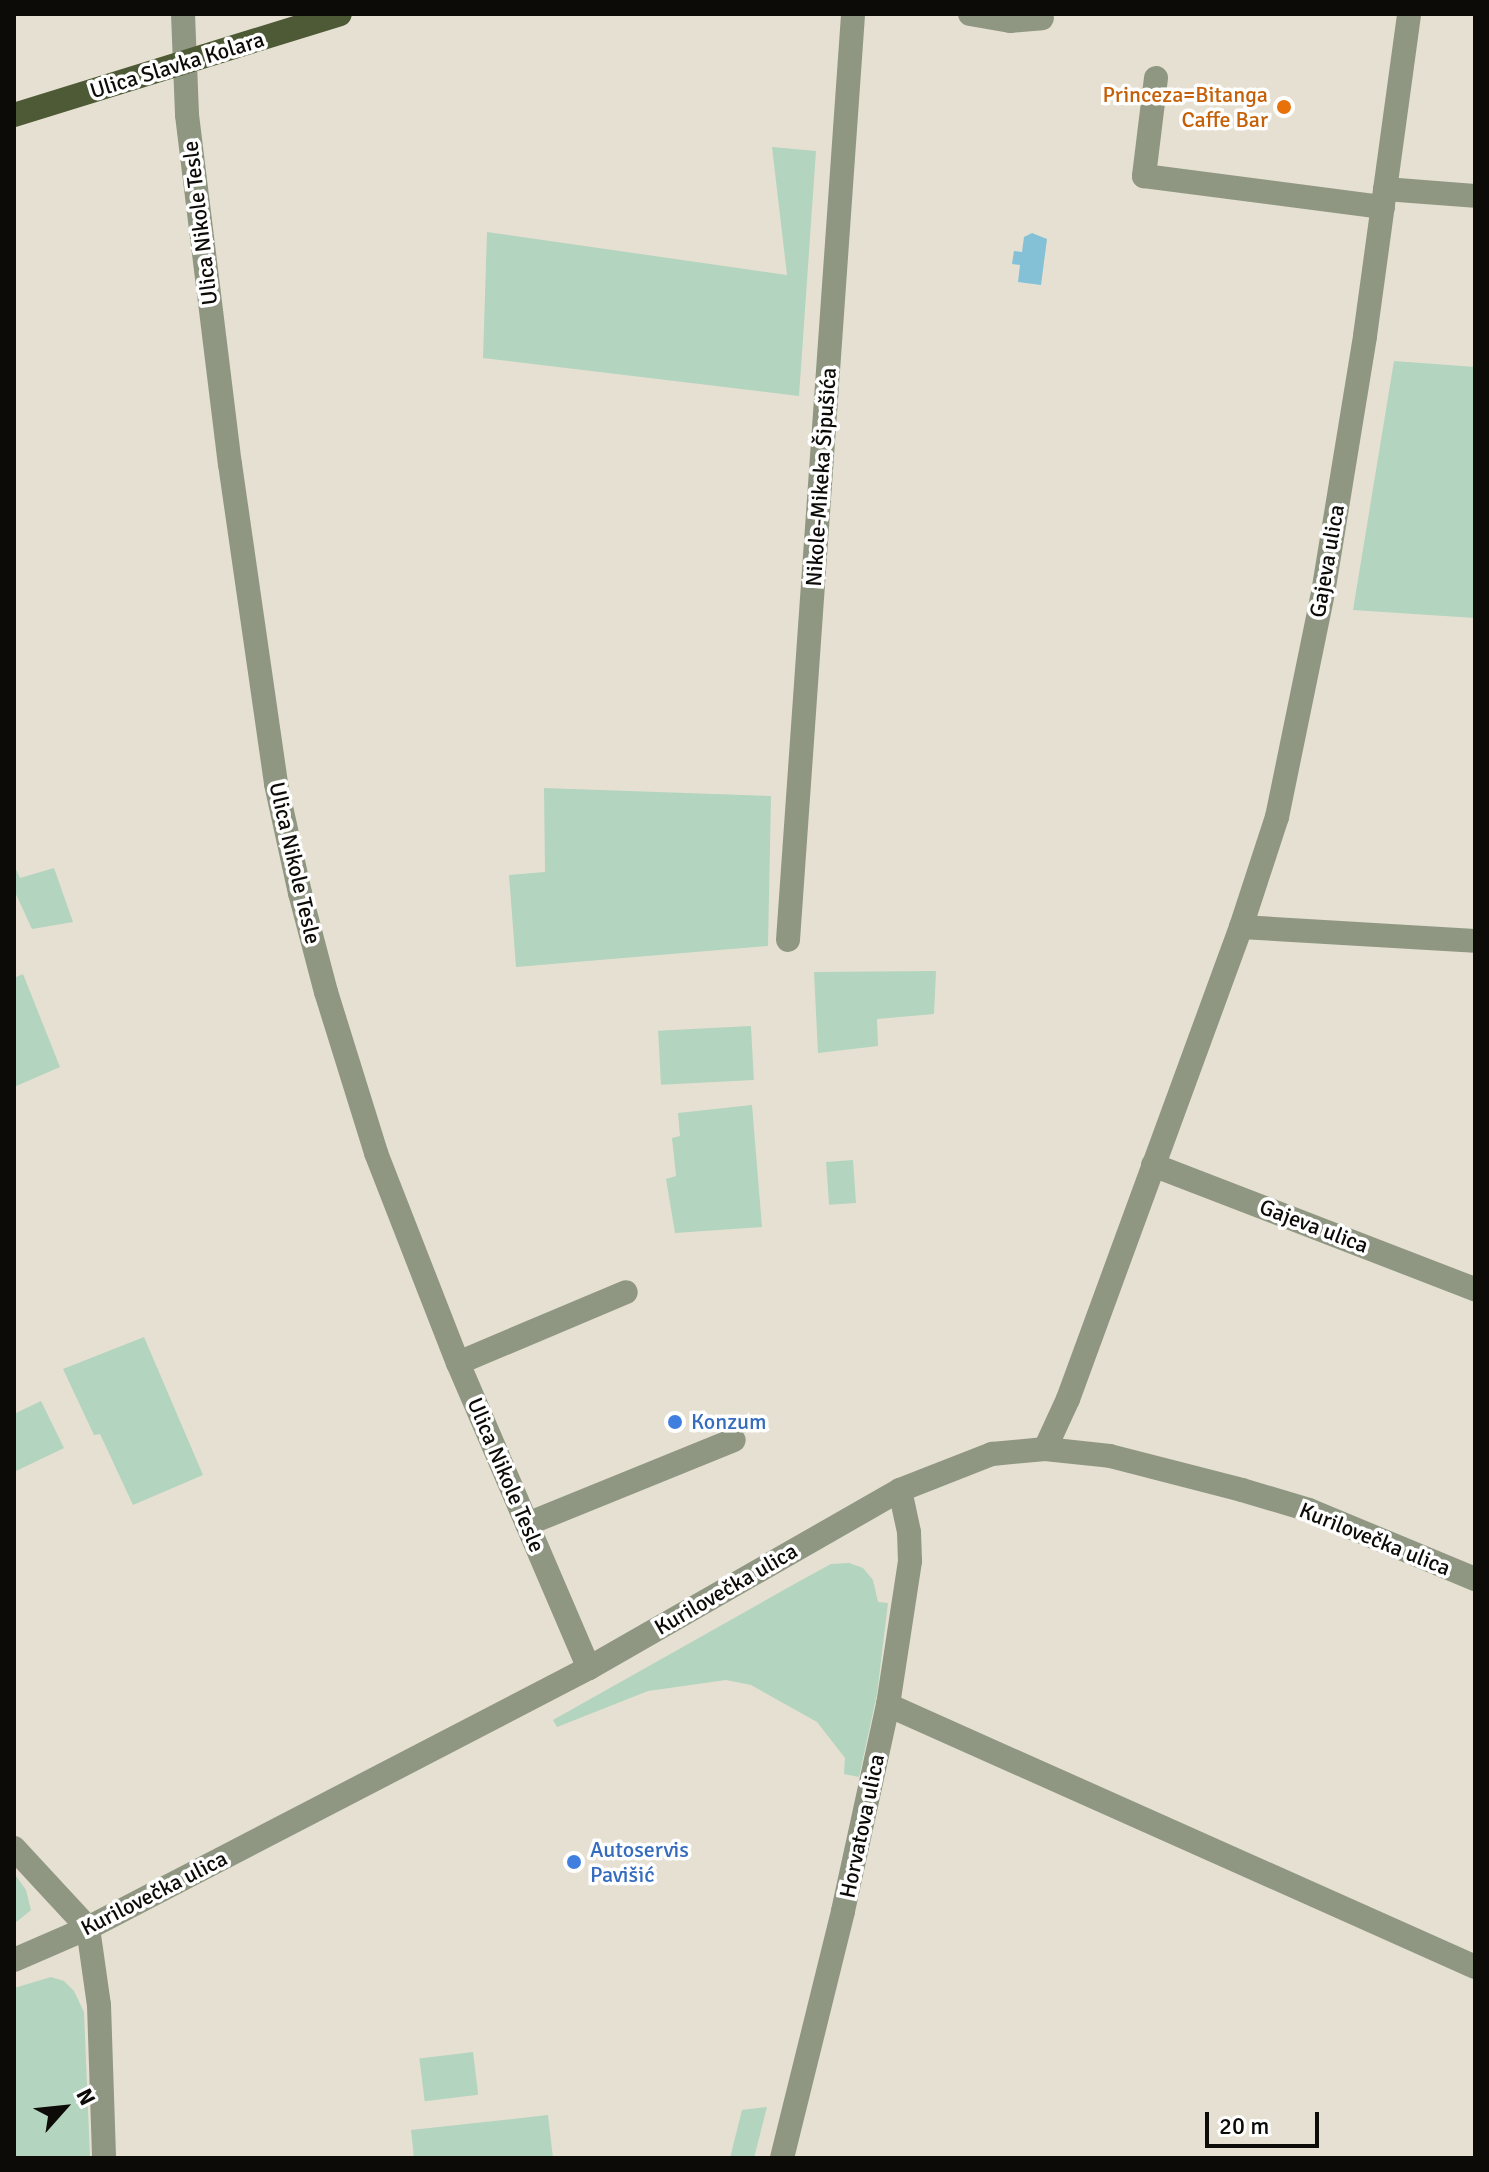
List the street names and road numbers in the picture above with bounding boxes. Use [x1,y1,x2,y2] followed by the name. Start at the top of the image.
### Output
[87,26,267,104] street label: Ulica Slavka Kolara
[177,139,223,307] street label: Ulica Nikole Tesle
[800,367,842,587] street label: Nikole-Mikeka Šipušića
[1304,503,1350,619] street label: Gajeva ulica
[264,779,326,947] street label: Ulica Nikole Tesle
[1256,1193,1372,1259] street label: Gajeva ulica
[462,1394,550,1556] street label: Ulica Nikole Tesle
[1296,1497,1454,1581] street label: Kurilovečka ulica
[650,1537,802,1641] street label: Kurilovečka ulica
[834,1752,890,1900] street label: Horvatova ulica
[76,1845,232,1941] street label: Kurilovečka ulica

